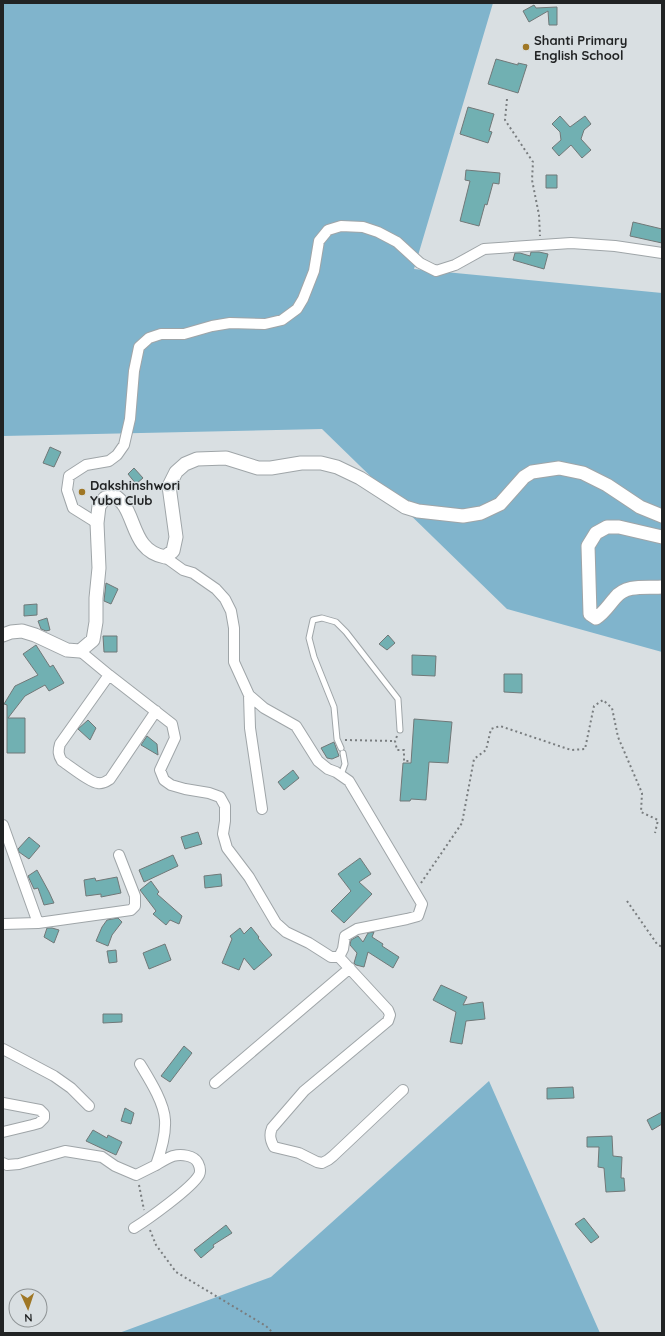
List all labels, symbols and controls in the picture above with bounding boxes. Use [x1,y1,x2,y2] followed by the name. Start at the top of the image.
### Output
[534,32,627,63] place label: Shanti Primary English School
[521,42,531,52] marker: Shanti Primary English School
[90,477,180,508] place label: Dakshinshwori Yuba Club
[77,487,87,497] marker: Dakshinshwori Yuba Club
[8,1288,48,1328] north arrow
[24,1311,33,1325] text: N

